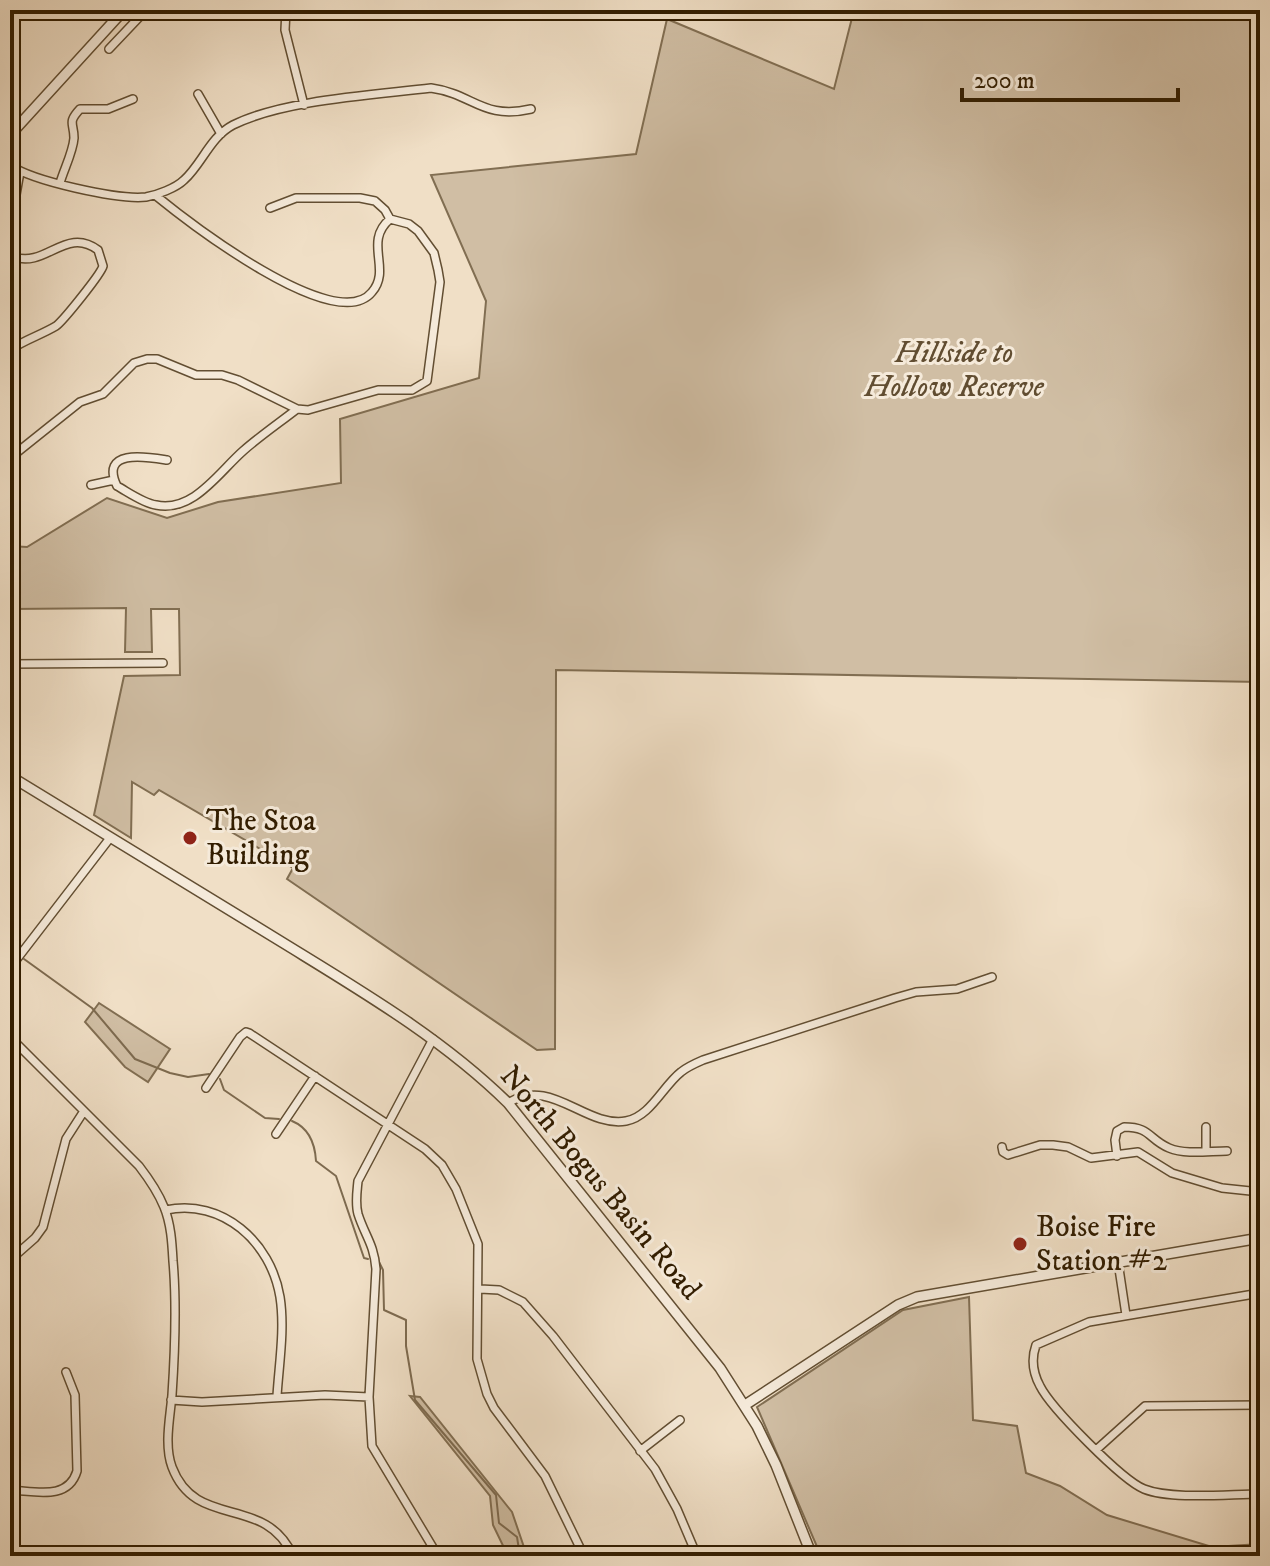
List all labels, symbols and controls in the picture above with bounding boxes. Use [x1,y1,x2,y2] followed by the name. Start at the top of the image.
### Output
[962,52,1178,102] scale bar
[974,66,1035,96] text: 200 m
[863,335,1044,406] park label: Hillside to Hollow Reserve
[206,803,316,874] place label: The Stoa Building
[181,829,199,847] marker: The Stoa Building
[491,1058,709,1308] street label: North Bogus Basin Road
[1036,1209,1167,1280] place label: Boise Fire Station #2
[1011,1235,1029,1253] marker: Boise Fire Station #2

